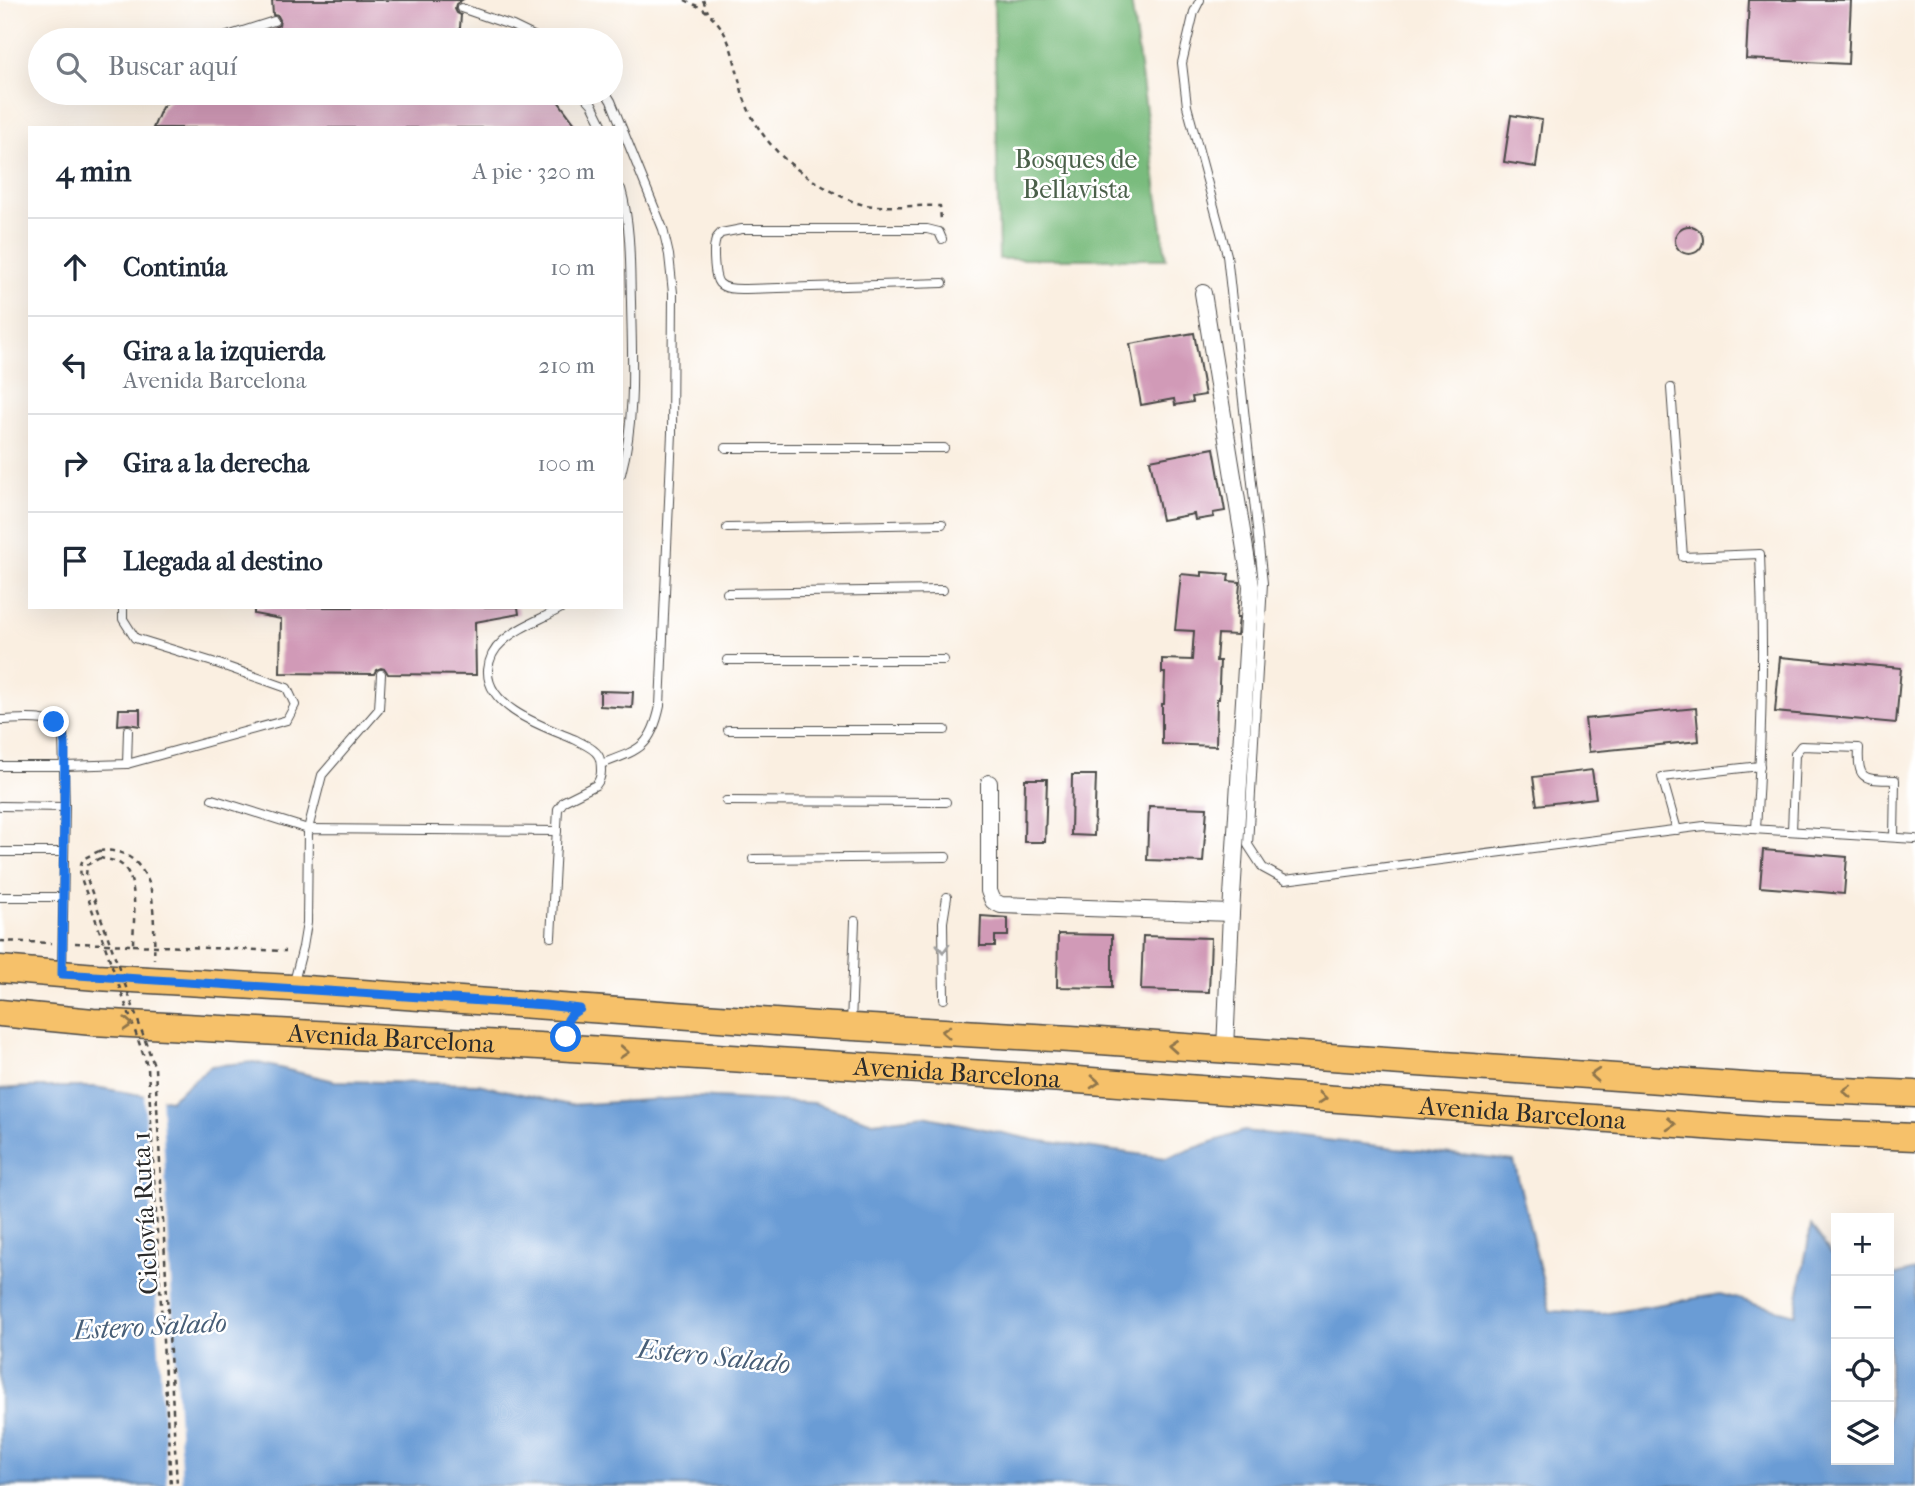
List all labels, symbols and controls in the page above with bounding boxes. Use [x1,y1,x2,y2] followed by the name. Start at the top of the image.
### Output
[28,28,623,105] search box
[52,48,90,86] icon: search
[108,51,237,82] text: Buscar aquí
[1015,144,1138,205] park label: Bosques de Bellavista
[56,154,131,189] text: 4 min
[472,158,595,185] text: A pie · 320 m
[56,248,94,286] icon: ahead
[123,252,227,283] text: Continúa
[550,254,595,281] text: 10 m
[123,336,325,367] text: Gira a la izquierda
[56,346,94,384] icon: left
[538,352,595,379] text: 210 m
[123,367,306,394] text: Avenida Barcelona
[56,444,94,482] icon: right
[123,448,309,479] text: Gira a la derecha
[537,450,595,477] text: 100 m
[56,542,94,580] icon: arrive
[123,546,323,577] text: Llegada al destino
[38,706,69,737] route end
[935,943,951,954] one-way arrow
[123,1016,134,1031] one-way arrow
[286,1017,496,1059] street label: Avenida Barcelona
[550,1021,581,1052] route start
[940,1025,951,1040] one-way arrow
[1167,1038,1178,1053] one-way arrow
[618,1044,629,1059] one-way arrow
[852,1050,1063,1094] street label: Avenida Barcelona
[1590,1068,1601,1083] one-way arrow
[1090,1074,1101,1089] one-way arrow
[1841,1084,1852,1099] one-way arrow
[1317,1090,1328,1105] one-way arrow
[1417,1090,1628,1136] street label: Avenida Barcelona
[1666,1116,1677,1131] one-way arrow
[125,1131,165,1295] street label: Ciclovía Ruta 1
[1831,1213,1894,1465] map controls
[1831,1213,1894,1276] button: +
[1831,1276,1894,1339] button: −
[70,1305,228,1347] water label: Estero Salado
[634,1331,792,1380] water label: Estero Salado
[1831,1339,1894,1402] button: locate
[1831,1402,1894,1465] button: layers

